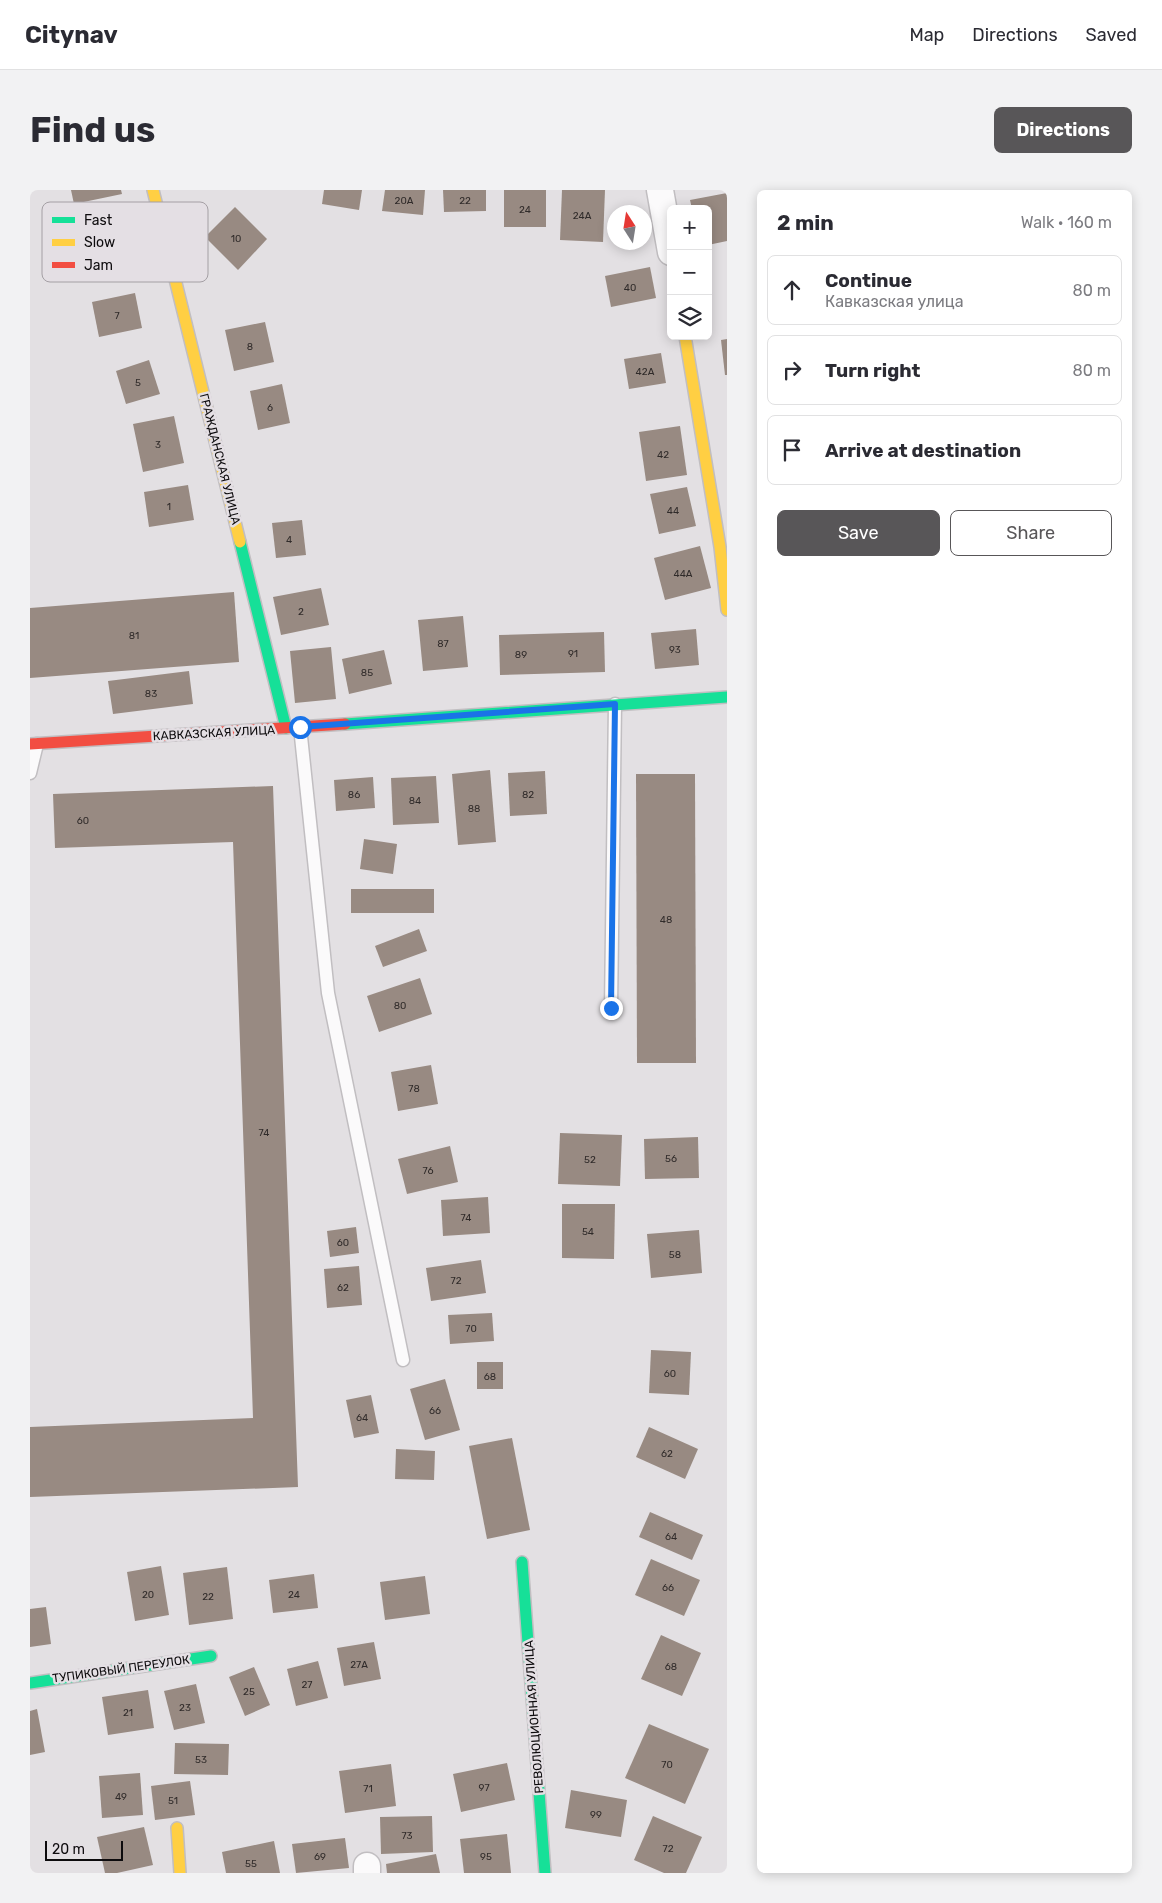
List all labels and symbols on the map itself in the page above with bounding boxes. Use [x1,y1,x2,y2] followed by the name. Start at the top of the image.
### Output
[395,195,414,207] house number: 20А
[459,195,471,207] house number: 22
[42,202,208,282] legend
[519,204,531,216] house number: 24
[607,205,652,250] north arrow
[573,210,592,222] house number: 24А
[84,212,113,229] text: Fast
[231,233,241,245] house number: 10
[84,234,115,251] text: Slow
[84,257,113,274] text: Jam
[624,282,636,294] house number: 40
[114,310,120,322] house number: 7
[247,341,253,353] house number: 8
[636,366,655,378] house number: 42А
[135,377,141,389] house number: 5
[197,392,243,526] street label: ГРАЖДАНСКАЯ УЛИЦА
[267,402,273,414] house number: 6
[155,439,161,451] house number: 3
[657,449,669,461] house number: 42
[167,501,171,513] house number: 1
[667,505,679,517] house number: 44
[286,534,292,546] house number: 4
[673,568,693,580] house number: 44А
[298,606,304,618] house number: 2
[129,630,139,642] house number: 81
[437,638,449,650] house number: 87
[669,644,681,656] house number: 93
[568,648,578,660] house number: 91
[515,649,527,661] house number: 89
[361,667,373,679] house number: 85
[145,688,157,700] house number: 83
[289,716,312,739] route start
[153,723,275,743] street label: КАВКАЗСКАЯ УЛИЦА
[348,789,360,801] house number: 86
[522,789,534,801] house number: 82
[409,795,421,807] house number: 84
[468,803,480,815] house number: 88
[77,815,89,827] house number: 60
[660,914,672,926] house number: 48
[600,997,623,1020] route end
[394,1000,406,1012] house number: 80
[408,1083,420,1095] house number: 78
[259,1127,270,1139] house number: 74
[665,1153,677,1165] house number: 56
[584,1154,596,1166] house number: 52
[423,1165,433,1177] house number: 76
[461,1212,472,1224] house number: 74
[582,1226,594,1238] house number: 54
[337,1237,349,1249] house number: 60
[669,1249,681,1261] house number: 58
[451,1275,462,1287] house number: 72
[337,1282,349,1294] house number: 62
[465,1323,477,1335] house number: 70
[664,1368,676,1380] house number: 60
[484,1371,496,1383] house number: 68
[429,1405,441,1417] house number: 66
[356,1412,368,1424] house number: 64
[661,1448,673,1460] house number: 62
[665,1531,677,1543] house number: 64
[662,1582,674,1594] house number: 66
[142,1589,154,1601] house number: 20
[288,1589,300,1601] house number: 24
[202,1591,214,1603] house number: 22
[522,1640,546,1794] street label: РЕВОЛЮЦИОННАЯ УЛИЦА
[52,1652,191,1686] street label: ТУПИКОВЫЙ ПЕРЕУЛОК
[350,1659,368,1671] house number: 27А
[665,1661,677,1673] house number: 68
[302,1679,313,1691] house number: 27
[243,1686,255,1698] house number: 25
[179,1702,191,1714] house number: 23
[123,1707,133,1719] house number: 21
[195,1754,207,1766] house number: 53
[661,1759,673,1771] house number: 70
[478,1782,490,1794] house number: 97
[363,1783,373,1795] house number: 71
[115,1791,127,1803] house number: 49
[168,1795,178,1807] house number: 51
[590,1809,602,1821] house number: 99
[401,1830,413,1842] house number: 73
[45,1838,122,1861] scale bar
[663,1843,674,1855] house number: 72
[314,1851,326,1863] house number: 69
[480,1851,492,1863] house number: 95
[245,1858,257,1870] house number: 55

